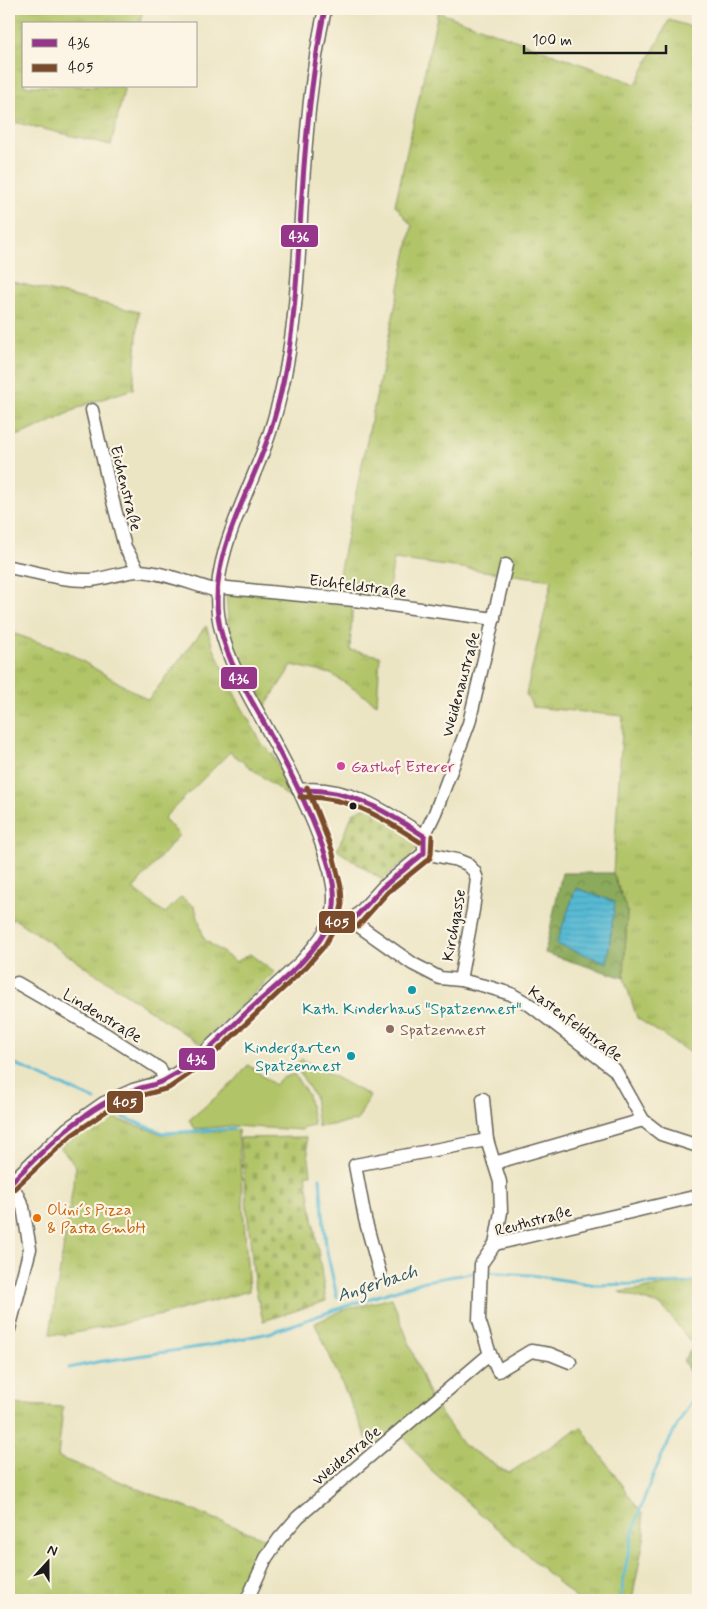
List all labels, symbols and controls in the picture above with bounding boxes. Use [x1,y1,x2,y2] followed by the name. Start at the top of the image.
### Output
[22,22,198,88] legend
[524,22,667,54] scale bar
[532,31,572,51] text: 100 m
[68,34,90,54] text: 436
[68,58,94,78] text: 405
[280,224,319,248] line badge: 436
[289,228,310,246] text: 436
[105,443,146,533] street label: Eichenstraße
[308,570,408,603] street label: Eichfeldstraße
[437,629,486,740] street label: Weidenaustraße
[220,666,258,690] line badge: 436
[229,670,250,688] text: 436
[351,757,455,778] place label: Gasthof Esterer
[335,760,347,772] marker: Gasthof Esterer
[348,801,358,811] unlabelled marker
[438,887,471,963] street label: Kirchgasse
[318,910,356,934] line badge: 405
[325,914,349,932] text: 405
[523,982,627,1067] street label: Kastenfeldstraße
[59,984,146,1048] street label: Lindenstraße
[406,984,418,996] marker: Kath. Kinderhaus "Spatzennest"
[302,999,522,1020] place label: Kath. Kinderhaus "Spatzennest"
[400,1020,486,1041] place label: Spatzennest
[384,1023,396,1035] marker: Spatzennest
[244,1038,341,1077] place label: Kindergarten Spatzennest
[178,1047,216,1071] line badge: 436
[345,1050,357,1062] marker: Kindergarten Spatzennest
[187,1051,208,1069] text: 436
[106,1090,144,1114] line badge: 405
[113,1094,137,1112] text: 405
[47,1200,146,1239] place label: Olini´s Pizza & Pasta GmbH
[493,1201,574,1242] street label: Reuthstraße
[31,1212,43,1224] marker: Olini´s Pizza & Pasta GmbH
[334,1260,421,1310] water label: Angerbach
[308,1421,386,1491] street label: Weidestraße
[22,1536,72,1586] north arrow
[45,1541,60,1561] text: N

